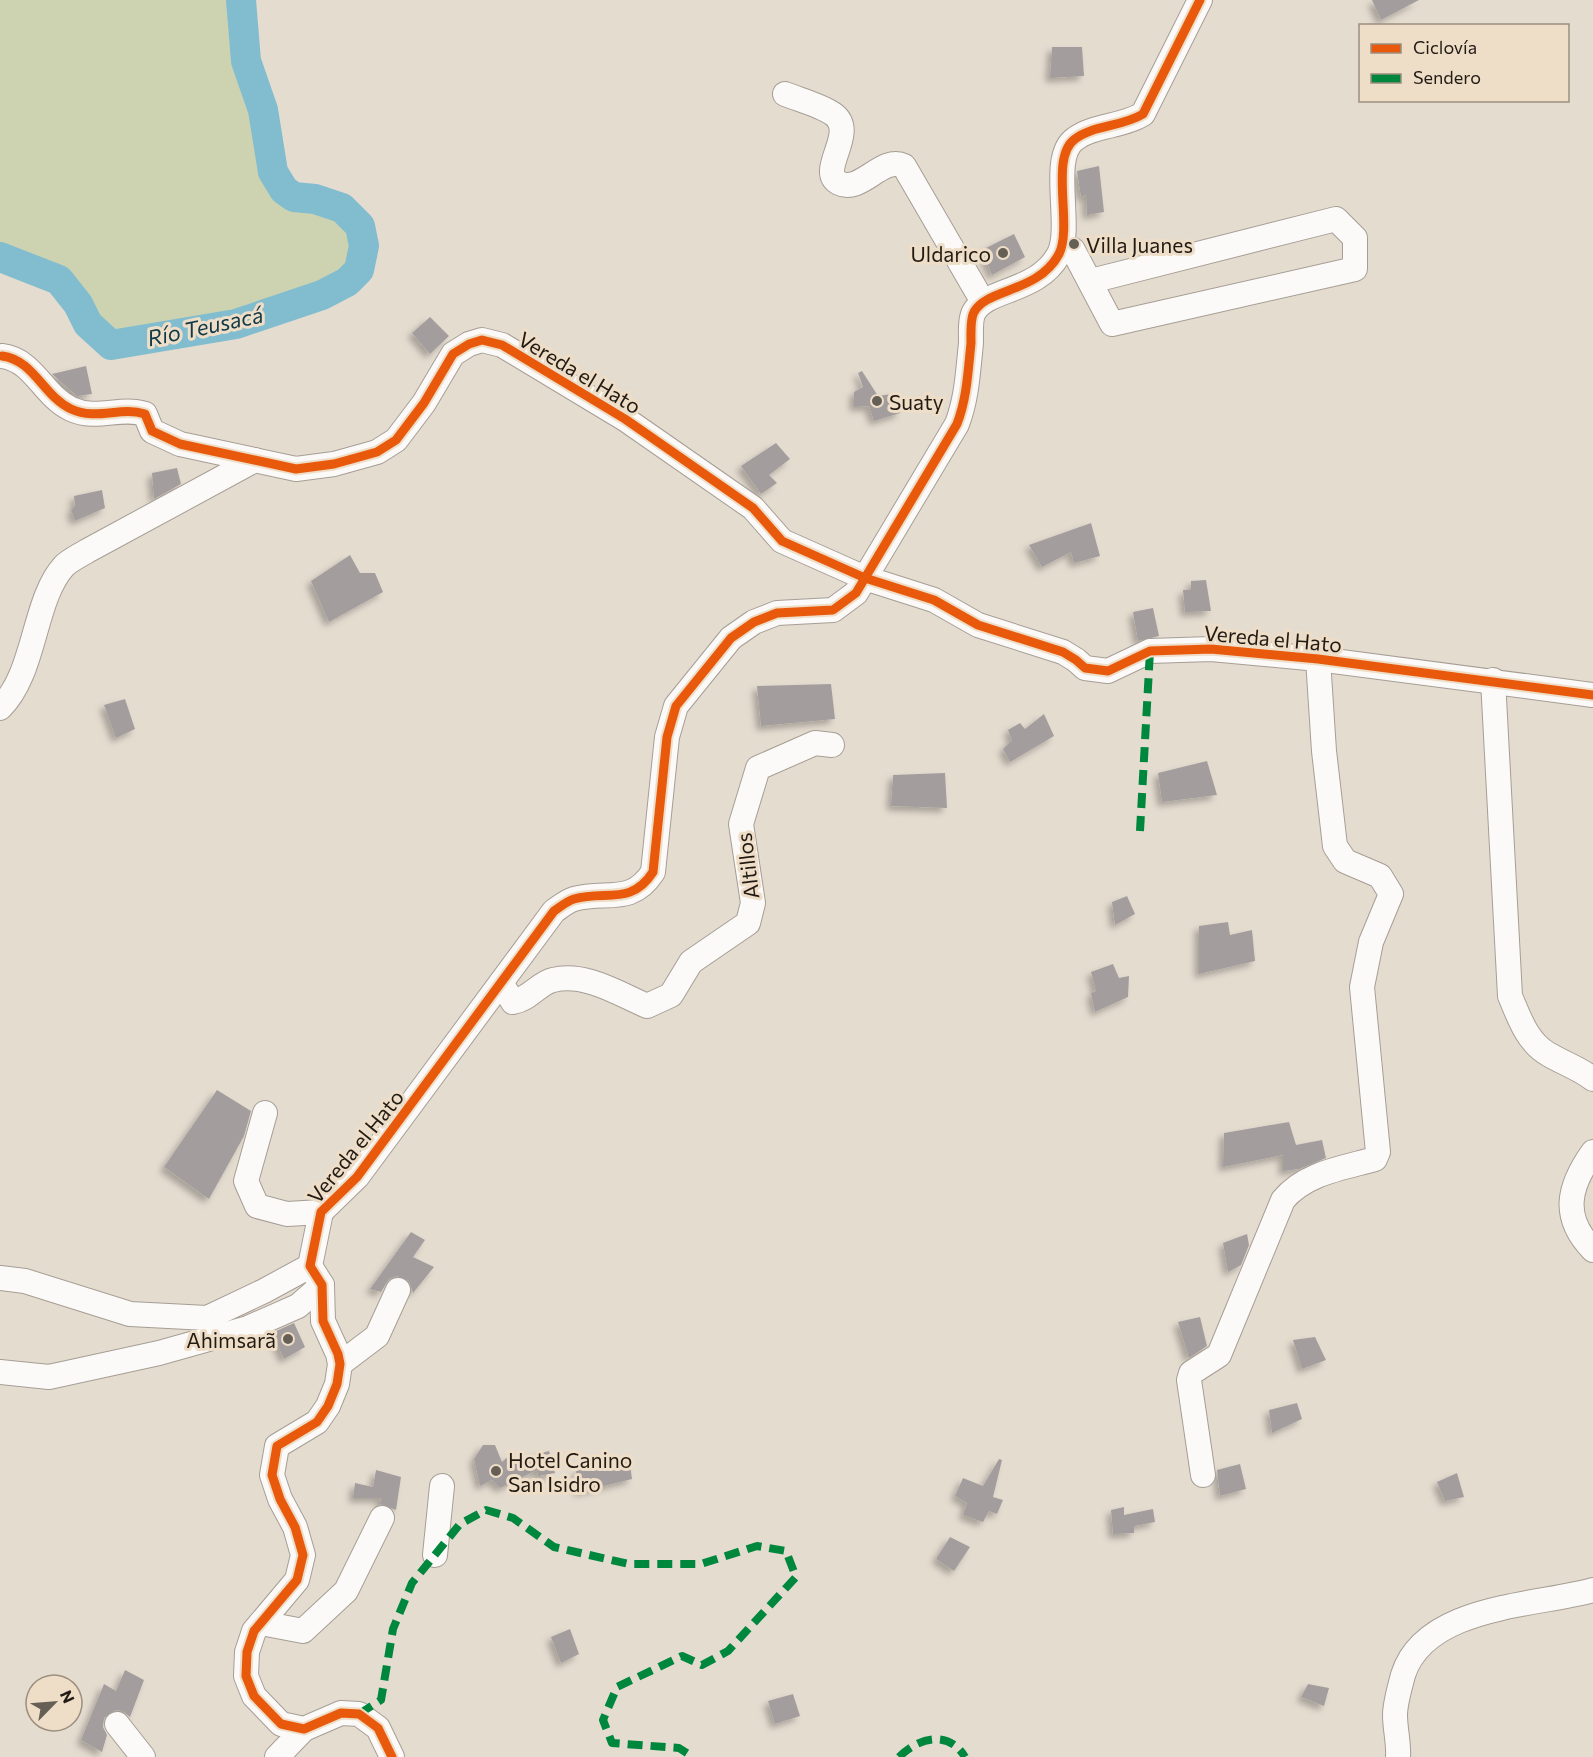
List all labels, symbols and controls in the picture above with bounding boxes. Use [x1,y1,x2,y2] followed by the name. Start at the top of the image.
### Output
[1359,24,1569,102] legend
[1413,36,1477,58] text: Ciclovía
[1413,66,1481,88] text: Sendero
[1086,232,1193,257] place label: Villa Juanes
[1067,237,1081,251] marker: Villa Juanes
[910,241,991,266] place label: Uldarico
[996,246,1010,260] marker: Uldarico
[145,300,266,351] water label: Río Teusacá
[514,326,646,418] street label: Vereda el Hato
[889,389,944,414] place label: Suaty
[870,394,884,408] marker: Suaty
[1203,620,1343,656] street label: Vereda el Hato
[731,832,763,900] street label: Altillos
[302,1084,408,1208] street label: Vereda el Hato
[186,1327,276,1352] place label: Ahimsarã
[281,1332,295,1346] marker: Ahimsarã
[508,1447,632,1496] place label: Hotel Canino San Isidro
[489,1464,503,1478] marker: Hotel Canino San Isidro
[24,1673,84,1733] north arrow
[57,1687,79,1706] text: N

